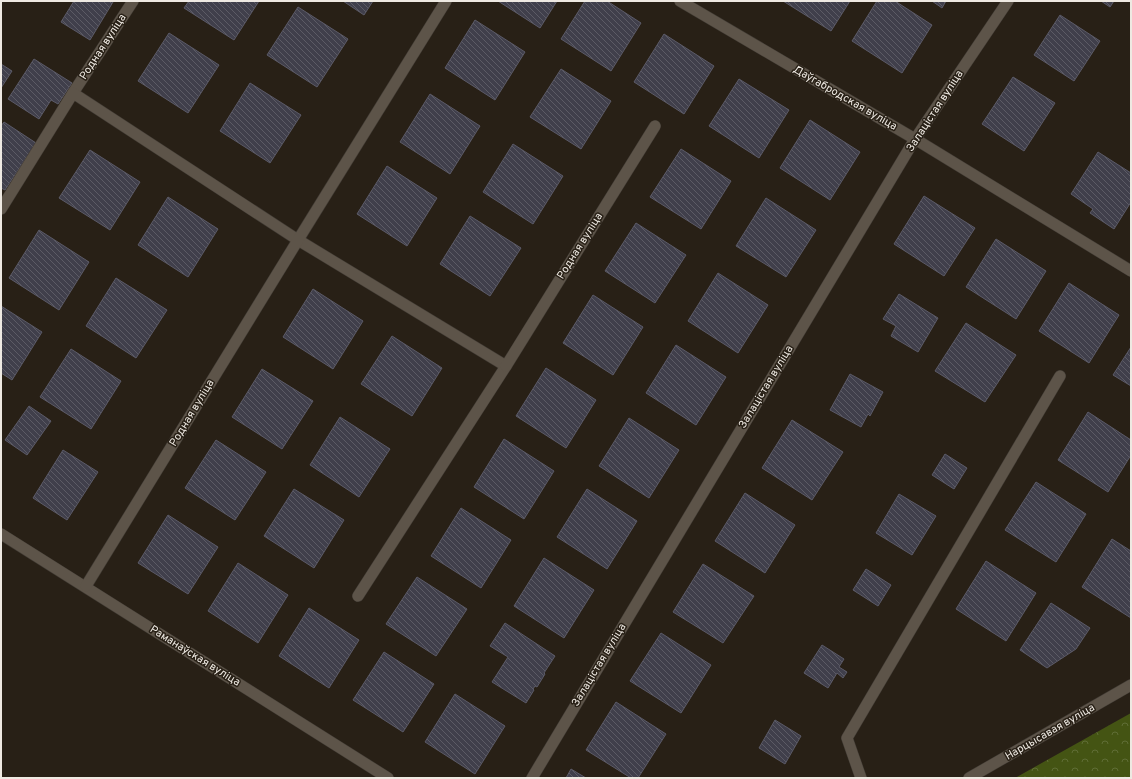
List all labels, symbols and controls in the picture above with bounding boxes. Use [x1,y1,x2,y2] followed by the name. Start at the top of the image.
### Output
[77,11,130,83] street label: Родная вуліца
[790,62,900,134] street label: Даўгабродская вуліца
[903,67,967,154] street label: Залацістая вуліца
[554,210,606,282] street label: Родная вуліца
[736,343,796,431] street label: Залацістая вуліца
[167,377,218,449] street label: Родная вуліца
[569,621,629,709] street label: Залацістая вуліца
[147,622,243,690] street label: Раманаўская вуліца
[1003,701,1098,763] street label: Нарцысавая вуліца

